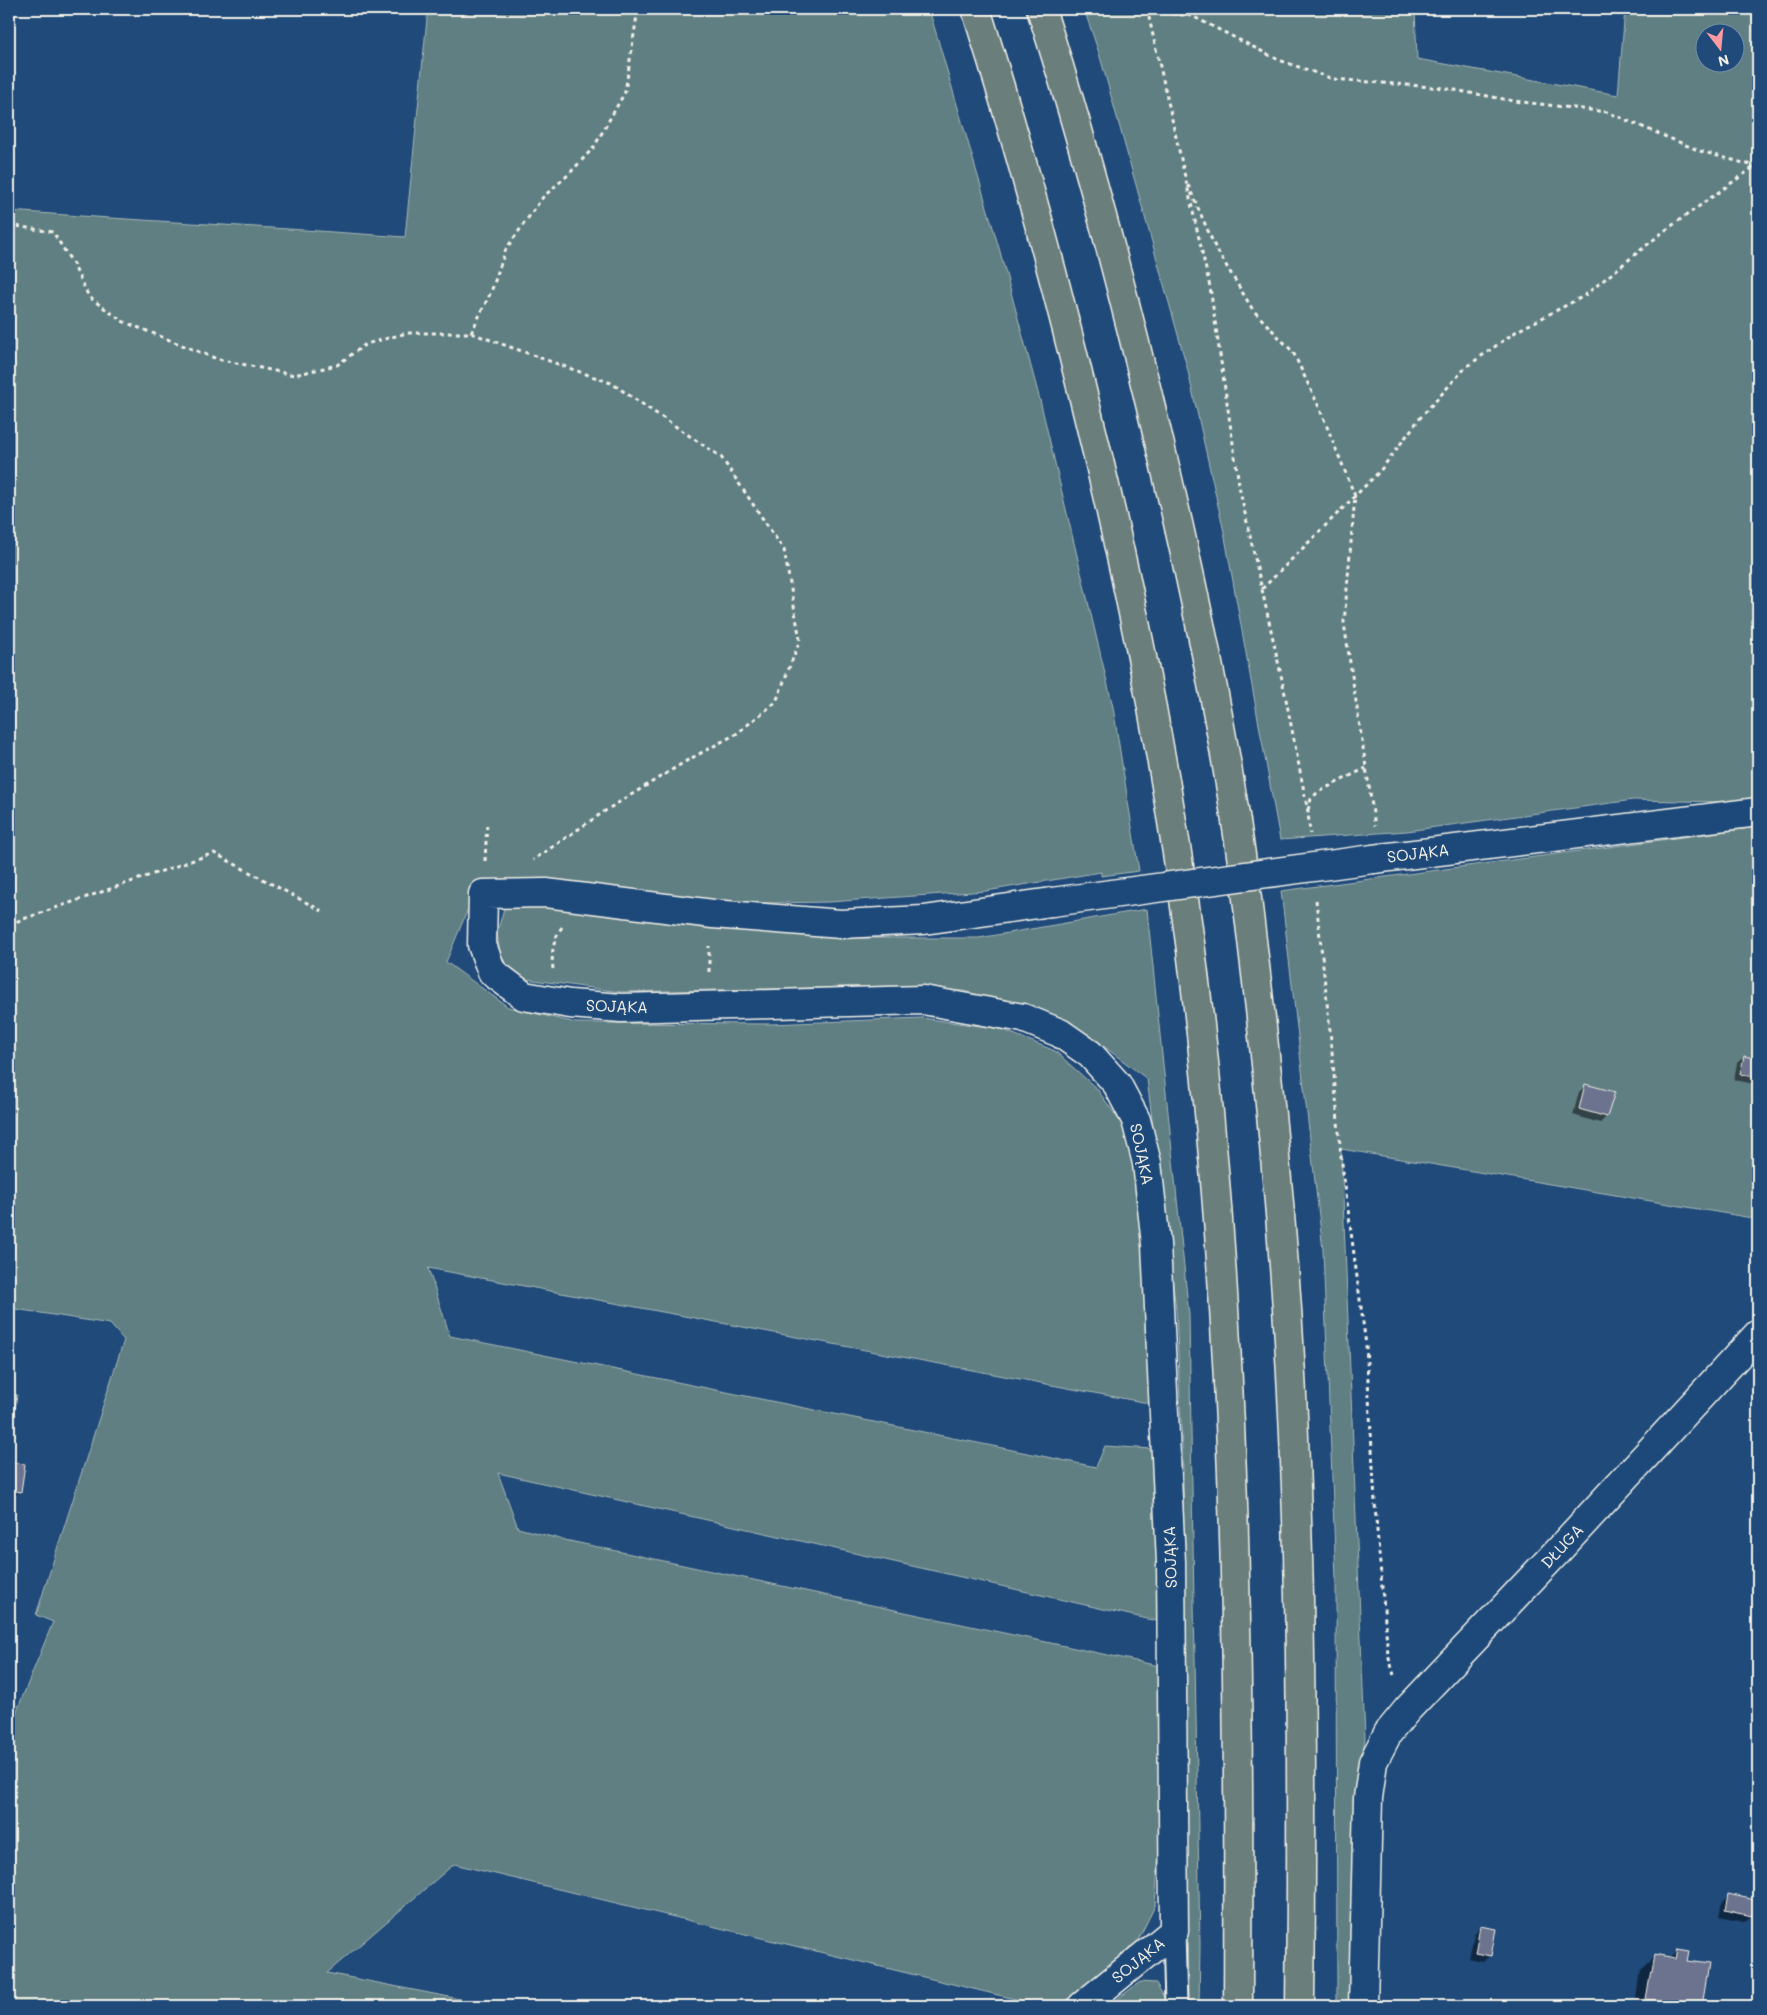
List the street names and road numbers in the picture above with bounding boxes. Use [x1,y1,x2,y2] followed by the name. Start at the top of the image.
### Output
[1386,838,1450,867] street label: SOJĄKA
[586,994,649,1017] street label: SOJĄKA
[1126,1121,1159,1187] street label: SOJĄKA
[1536,1519,1587,1572] street label: DŁUGA
[1158,1526,1181,1589] street label: SOJĄKA
[1107,1932,1169,1987] street label: SOJĄKA

